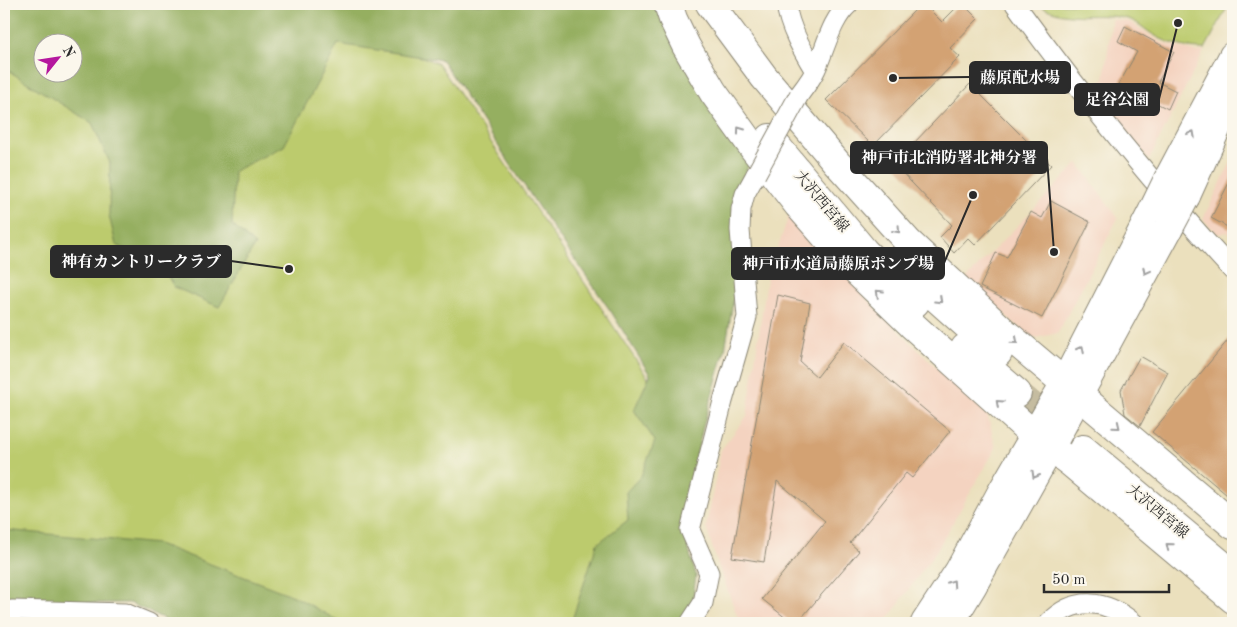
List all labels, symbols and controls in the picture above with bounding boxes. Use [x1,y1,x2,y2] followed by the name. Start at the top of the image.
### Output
[32,32,82,82] north arrow
[60,44,77,60] text: N
[970,62,1070,93] callout: 藤原配水場
[980,69,1060,87] text: 藤原配水場
[1075,84,1159,115] callout: 足谷公園
[1085,91,1149,109] text: 足谷公園
[737,126,746,135] one-way arrow
[1185,130,1195,139] one-way arrow
[851,142,1047,173] callout: 神戸市北消防署北神分署
[861,149,1037,167] text: 神戸市北消防署北神分署
[791,167,852,236] street label: 大沢西宮線
[891,224,900,233] one-way arrow
[51,246,231,277] callout: 神有カントリークラブ
[732,248,944,279] callout: 神戸市水道局藤原ポンプ場
[61,253,221,271] text: 神有カントリークラブ
[742,255,934,273] text: 神戸市水道局藤原ポンプ場
[1142,265,1152,274] one-way arrow
[876,290,885,299] one-way arrow
[933,294,942,303] one-way arrow
[1009,336,1018,344] one-way arrow
[1075,345,1085,354] one-way arrow
[995,400,1004,409] one-way arrow
[1111,420,1120,429] one-way arrow
[1031,469,1041,478] one-way arrow
[1123,481,1192,542] street label: 大沢西宮線
[1165,542,1174,551] one-way arrow
[1044,562,1170,594] scale bar
[1052,573,1086,588] text: 50 m
[945,579,955,588] one-way arrow

